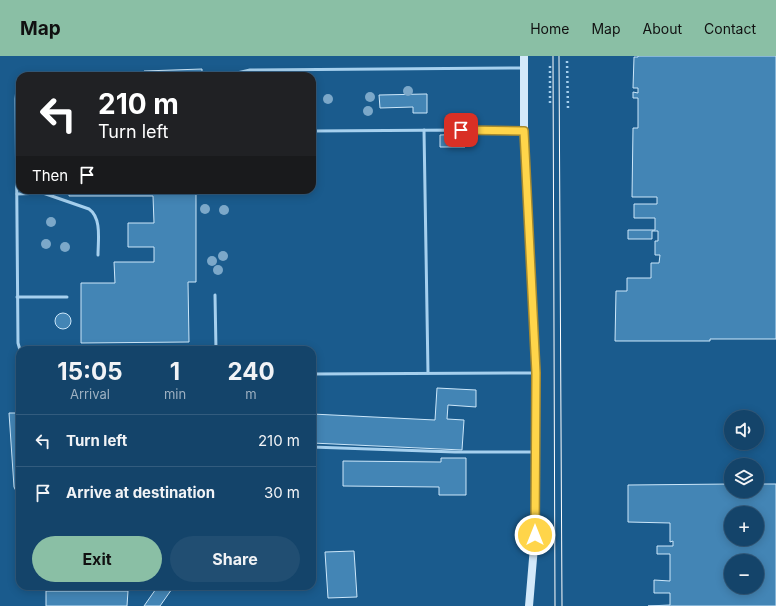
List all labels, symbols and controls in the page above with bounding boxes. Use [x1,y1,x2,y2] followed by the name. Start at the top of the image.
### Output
[20,17,61,40] text: Map
[530,20,569,37] text: Home
[591,20,621,37] text: Map
[643,20,682,37] text: About
[704,20,756,37] text: Contact
[98,87,179,121] text: 210 m
[32,88,84,140] icon: left
[444,113,478,147] pin
[450,119,472,141] icon: arrive
[98,121,168,142] text: Turn left
[76,164,98,186] icon: arrive
[32,166,68,185] text: Then
[57,357,123,386] text: 15:05
[170,357,180,386] text: 1
[227,357,275,386] text: 240
[70,386,110,402] text: Arrival
[164,386,186,402] text: min
[245,386,257,402] text: m
[724,410,764,594] map controls
[724,410,764,450] button: sound
[32,430,54,452] icon: left
[66,431,127,450] text: Turn left
[258,431,300,450] text: 210 m
[724,458,764,498] button: layers
[32,482,54,504] icon: arrive
[66,483,215,502] text: Arrive at destination
[264,483,300,502] text: 30 m
[724,506,764,546] button: +
[514,514,556,556] position arrow
[32,536,162,582] button: Exit
[170,536,300,582] button: Share
[724,554,764,594] button: −

